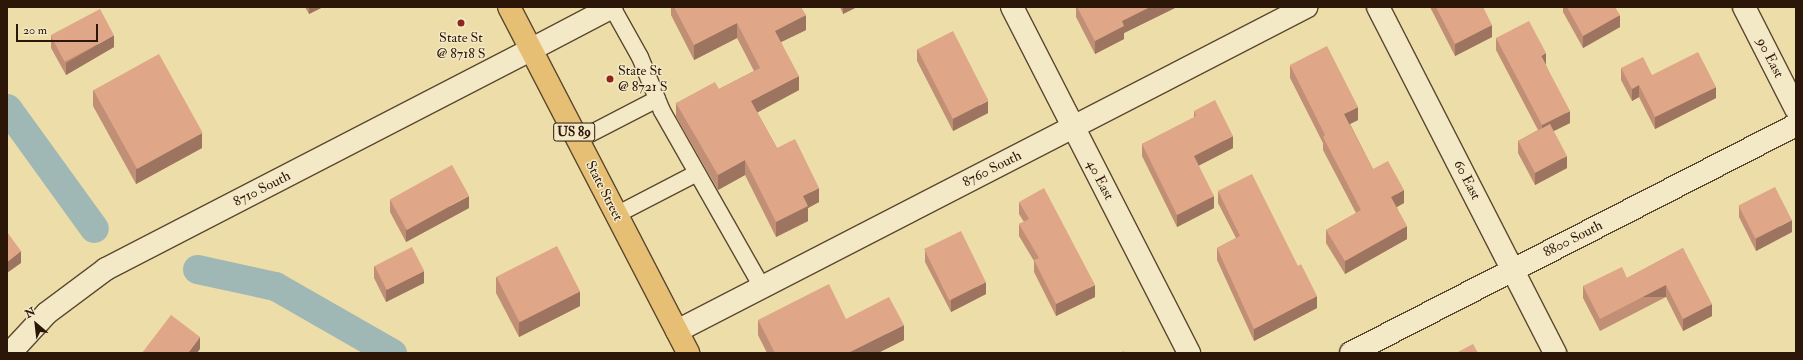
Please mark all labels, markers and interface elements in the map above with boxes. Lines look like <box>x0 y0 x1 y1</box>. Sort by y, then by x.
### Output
scale bar <box>18 16 100 42</box>
marker: State St @ 8718 S <box>456 18 466 28</box>
text: 20 m <box>23 23 47 38</box>
place label: State St @ 8718 S <box>437 30 485 62</box>
street label: 90 East <box>1753 35 1787 81</box>
place label: State St @ 8721 S <box>618 63 667 96</box>
marker: State St @ 8721 S <box>605 74 615 84</box>
road number: US 89 <box>553 121 595 143</box>
street label: 8760 South <box>960 147 1024 191</box>
street label: 40 East <box>1083 157 1117 203</box>
street label: 60 East <box>1450 157 1484 203</box>
street label: State Street <box>582 158 626 224</box>
street label: 8710 South <box>231 168 293 210</box>
street label: 8800 South <box>1541 217 1605 261</box>
north arrow <box>16 304 56 344</box>
text: N <box>23 305 38 321</box>

